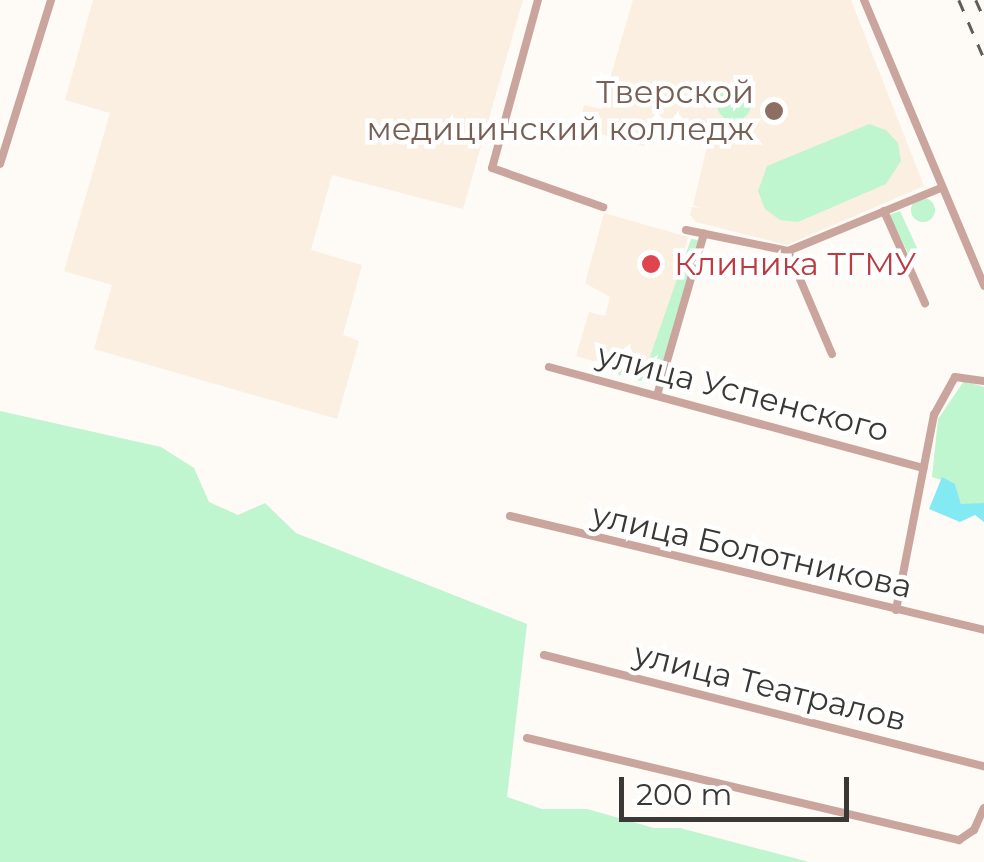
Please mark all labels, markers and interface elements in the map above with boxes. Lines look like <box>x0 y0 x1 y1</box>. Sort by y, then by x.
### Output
place label: Тверской медицинский колледж <box>366 74 754 149</box>
marker: Тверской медицинский колледж <box>763 100 785 122</box>
place label: Клиника ТГМУ <box>674 245 916 283</box>
marker: Клиника ТГМУ <box>638 251 664 277</box>
street label: улица Успенского <box>593 336 893 450</box>
street label: улица Болотникова <box>588 496 916 606</box>
street label: улица Театралов <box>630 635 910 739</box>
scale bar <box>624 757 854 819</box>
text: 200 m <box>636 776 732 813</box>

